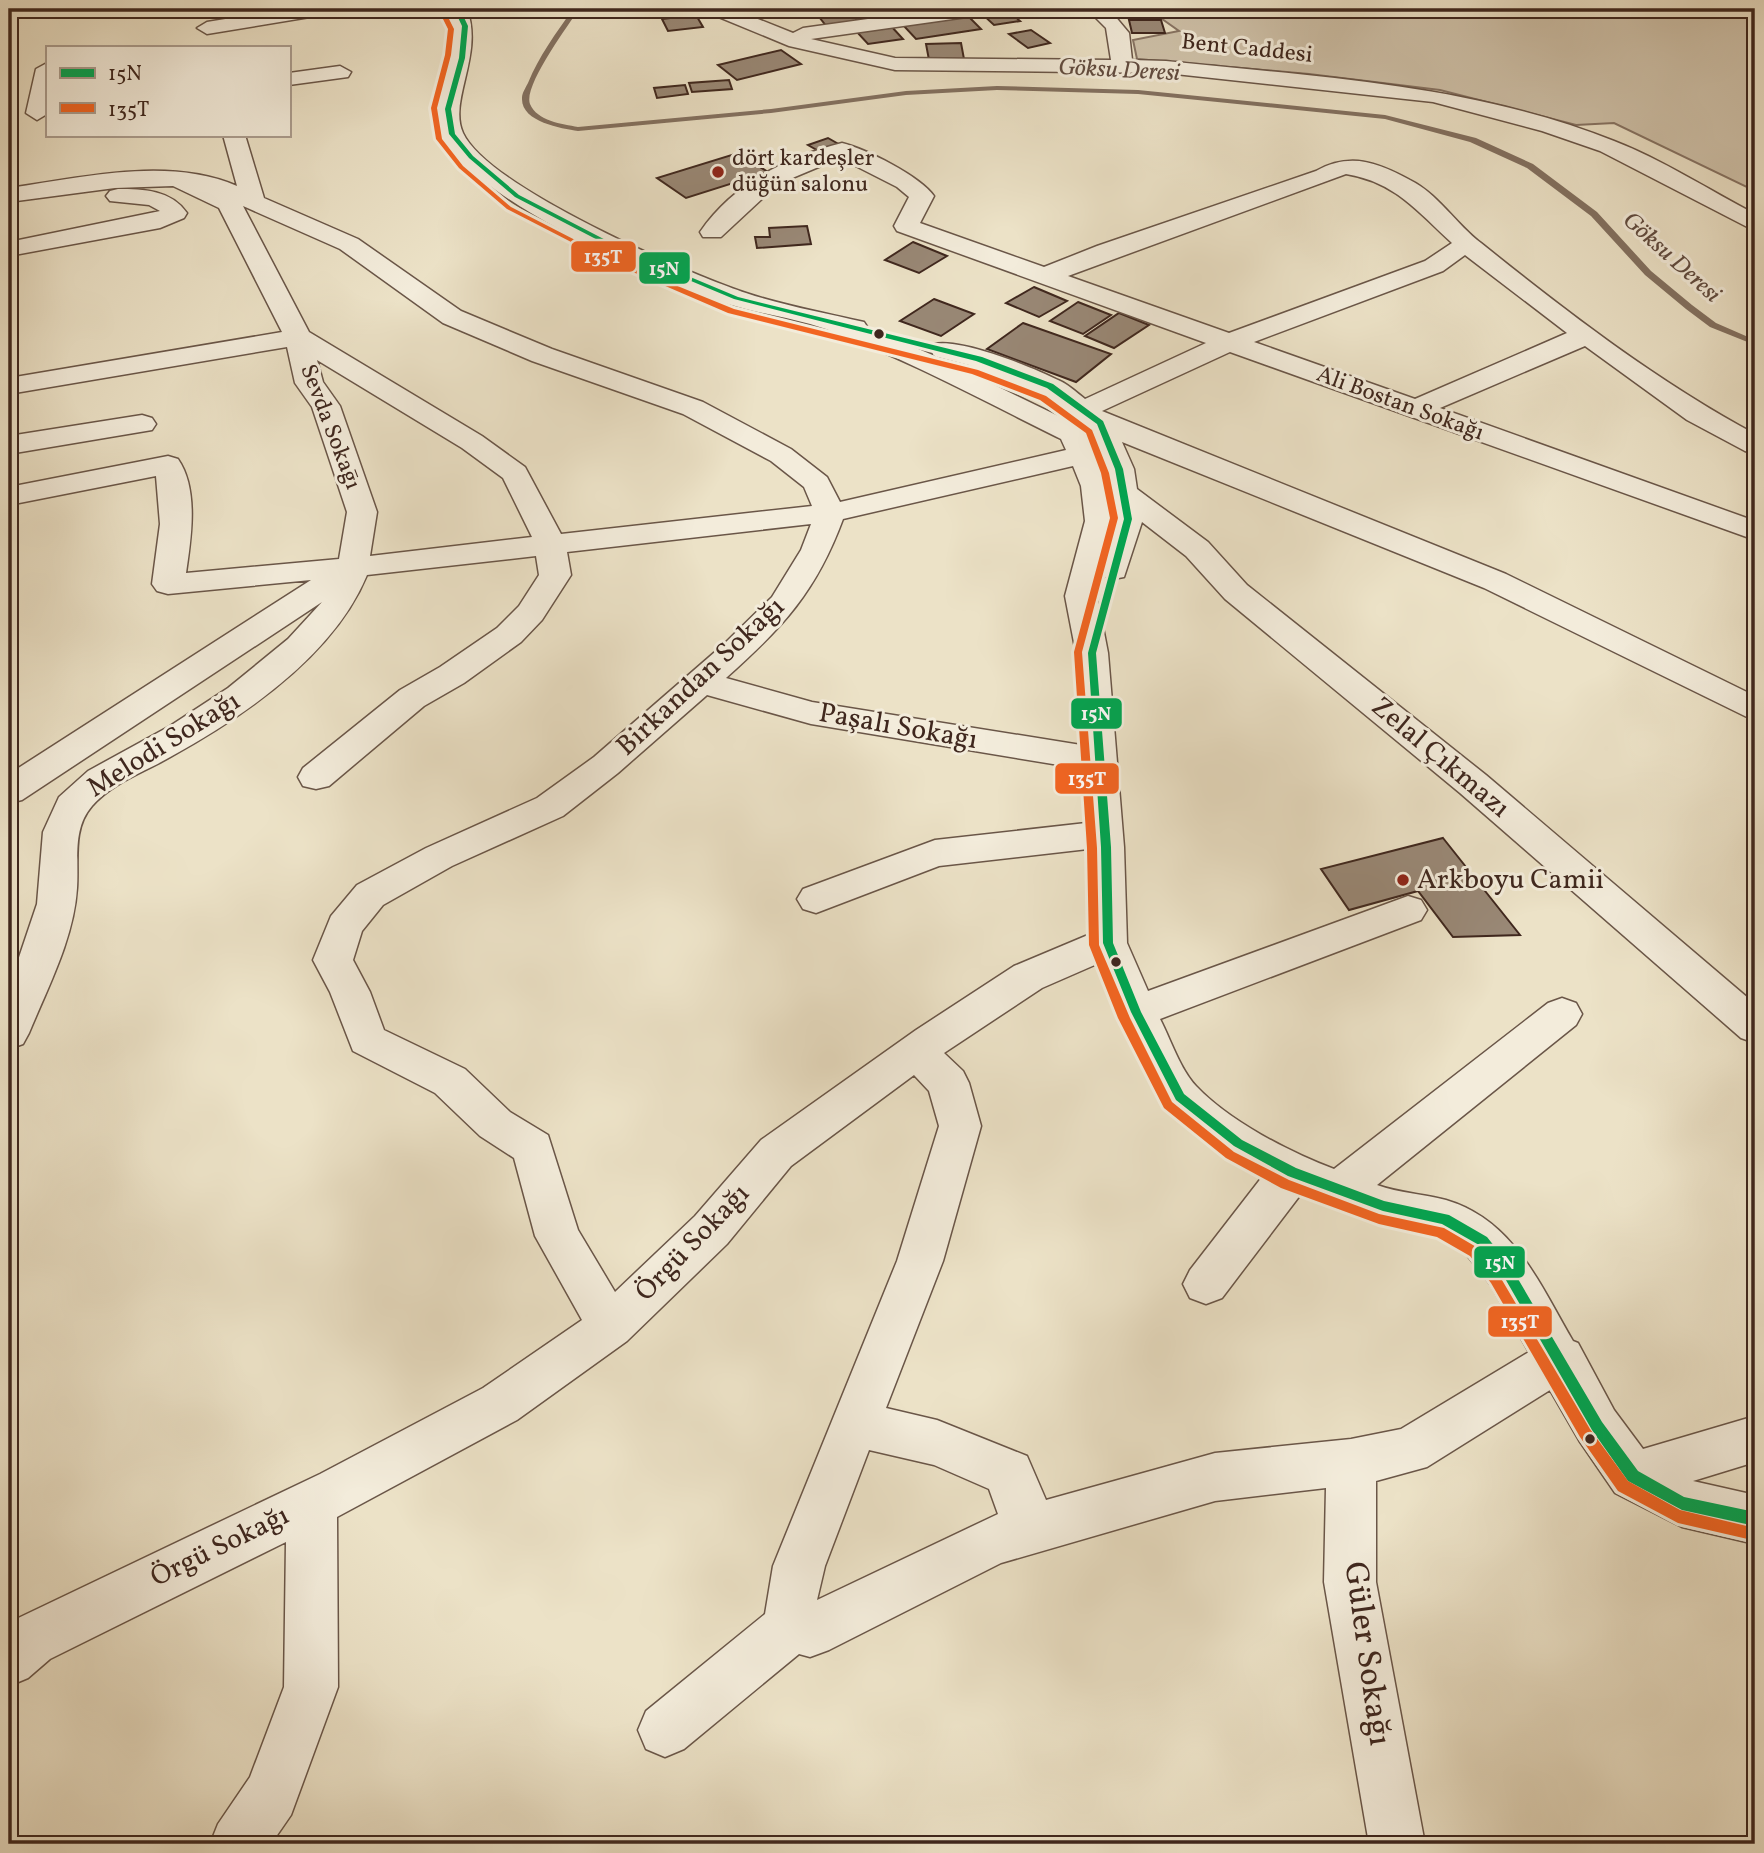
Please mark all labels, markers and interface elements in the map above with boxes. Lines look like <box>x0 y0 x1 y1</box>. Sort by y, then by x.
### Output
street label: Bent Caddesi <box>1180 26 1314 72</box>
legend <box>46 46 290 136</box>
water label: Göksu Deresi <box>1057 51 1182 91</box>
text: 15N <box>108 60 142 89</box>
text: 135T <box>108 96 149 125</box>
place label: dört kardeşler düğün salonu <box>732 143 875 201</box>
marker: dört kardeşler düğün salonu <box>710 164 726 180</box>
water label: Göksu Deresi <box>1614 205 1728 312</box>
line badge: 135T <box>570 240 637 273</box>
text: 135T <box>584 245 622 271</box>
line badge: 15N <box>638 251 691 285</box>
text: 15N <box>649 257 679 283</box>
unlabelled marker <box>872 327 886 341</box>
street label: Ali Bostan Sokağı <box>1312 359 1488 449</box>
street label: Sevda Sokaḡı <box>291 360 369 494</box>
street label: Birkandan Sokağı <box>608 589 794 765</box>
street label: Melodi Sokağı <box>80 682 248 808</box>
street label: Zelal Çıkmazı <box>1362 688 1518 828</box>
street label: Paşalı Sokağı <box>816 694 980 760</box>
line badge: 15N <box>1070 697 1123 730</box>
text: 15N <box>1081 702 1111 728</box>
line badge: 135T <box>1054 762 1120 795</box>
text: 135T <box>1068 767 1106 793</box>
place label: Arkboyu Camii <box>1417 861 1604 900</box>
marker: Arkboyu Camii <box>1395 872 1411 888</box>
unlabelled marker <box>1109 955 1123 969</box>
street label: Örgü Sokağı <box>627 1176 759 1310</box>
line badge: 15N <box>1473 1245 1526 1279</box>
text: 15N <box>1485 1251 1515 1277</box>
line badge: 135T <box>1487 1305 1553 1338</box>
text: 135T <box>1501 1310 1539 1336</box>
unlabelled marker <box>1583 1432 1597 1446</box>
street label: Örgü Sokağı <box>144 1497 296 1597</box>
street label: Güler Sokağı <box>1330 1559 1402 1749</box>

